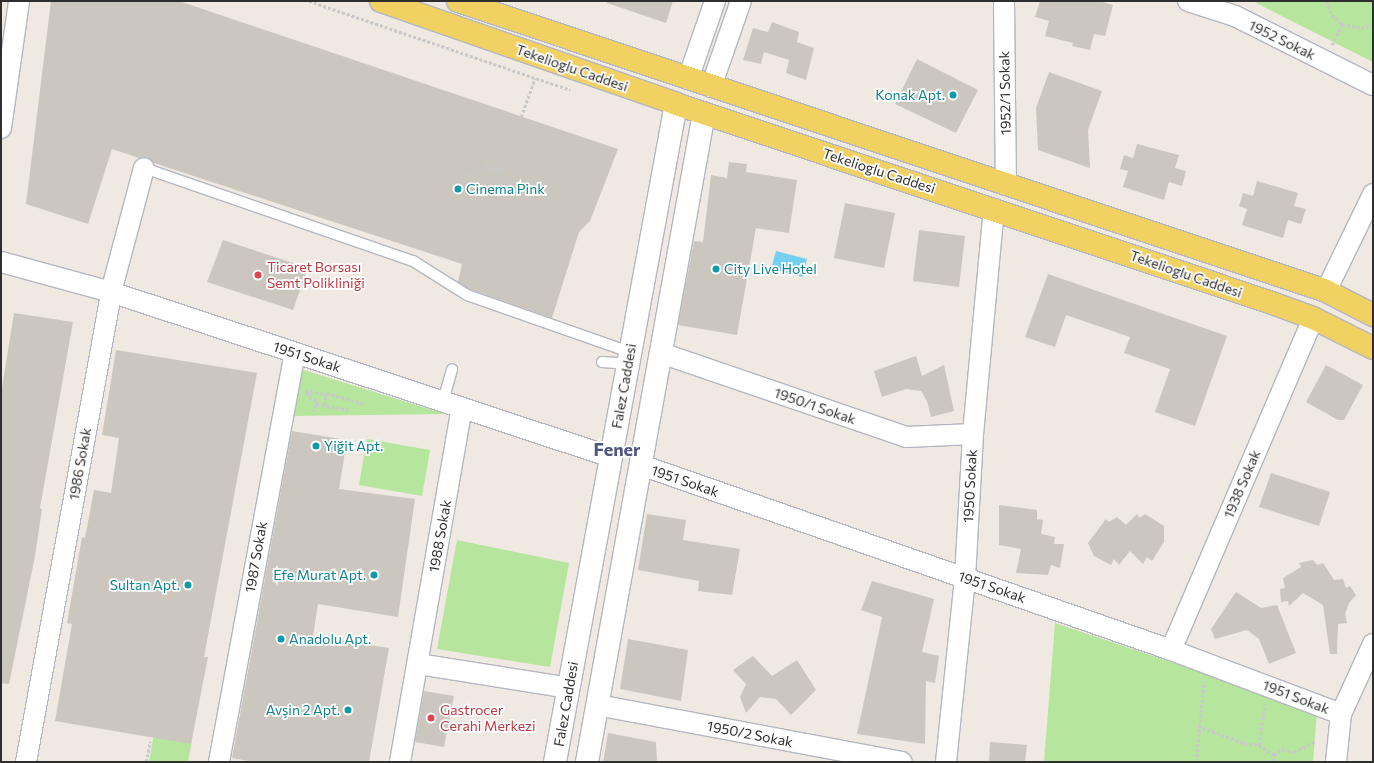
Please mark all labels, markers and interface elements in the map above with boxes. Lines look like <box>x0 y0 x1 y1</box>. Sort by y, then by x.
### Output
street label: 1952 Sokak <box>1246 17 1318 63</box>
street label: Tekelioglu Caddesi <box>514 41 630 95</box>
street label: 1952/1 Sokak <box>996 51 1014 135</box>
place label: Konak Apt. <box>875 87 945 103</box>
marker: Konak Apt. <box>948 90 958 100</box>
street label: Tekelioglu Caddesi <box>821 145 937 197</box>
place label: Cinema Pink <box>466 181 545 197</box>
marker: Cinema Pink <box>453 184 463 194</box>
street label: Tekelioglu Caddesi <box>1128 247 1244 301</box>
place label: Ticaret Borsası Semt Polikliniği <box>267 259 365 292</box>
place label: City Live Hotel <box>724 261 817 277</box>
marker: City Live Hotel <box>711 264 721 274</box>
marker: Ticaret Borsası Semt Polikliniği <box>252 269 264 281</box>
street label: 1951 Sokak <box>271 338 343 376</box>
street label: Falez Caddesi <box>608 342 640 430</box>
street label: 1950/1 Sokak <box>772 384 858 428</box>
street label: 1986 Sokak <box>65 426 95 502</box>
place label: Yiğit Apt. <box>324 438 383 454</box>
district label: Fener <box>594 438 640 460</box>
marker: Yiğit Apt. <box>311 441 321 451</box>
street label: 1938 Sokak <box>1220 447 1264 521</box>
street label: 1950 Sokak <box>960 449 980 523</box>
street label: 1951 Sokak <box>649 462 721 500</box>
street label: 1988 Sokak <box>425 498 455 574</box>
street label: 1987 Sokak <box>241 520 271 594</box>
place label: Efe Murat Apt. <box>273 567 366 583</box>
street label: 1951 Sokak <box>956 568 1028 606</box>
marker: Efe Murat Apt. <box>369 570 379 580</box>
place label: Sultan Apt. <box>110 577 180 593</box>
marker: Sultan Apt. <box>183 580 193 590</box>
place label: Anadolu Apt. <box>289 631 371 647</box>
marker: Anadolu Apt. <box>276 634 286 644</box>
street label: Falez Caddesi <box>550 660 582 748</box>
street label: 1951 Sokak <box>1260 677 1332 717</box>
place label: Avşin 2 Apt. <box>266 702 340 718</box>
place label: Gastrocer Cerahi Merkezi <box>440 702 536 734</box>
marker: Avşin 2 Apt. <box>343 705 353 715</box>
marker: Gastrocer Cerahi Merkezi <box>425 712 437 724</box>
street label: 1950/2 Sokak <box>706 717 794 751</box>

